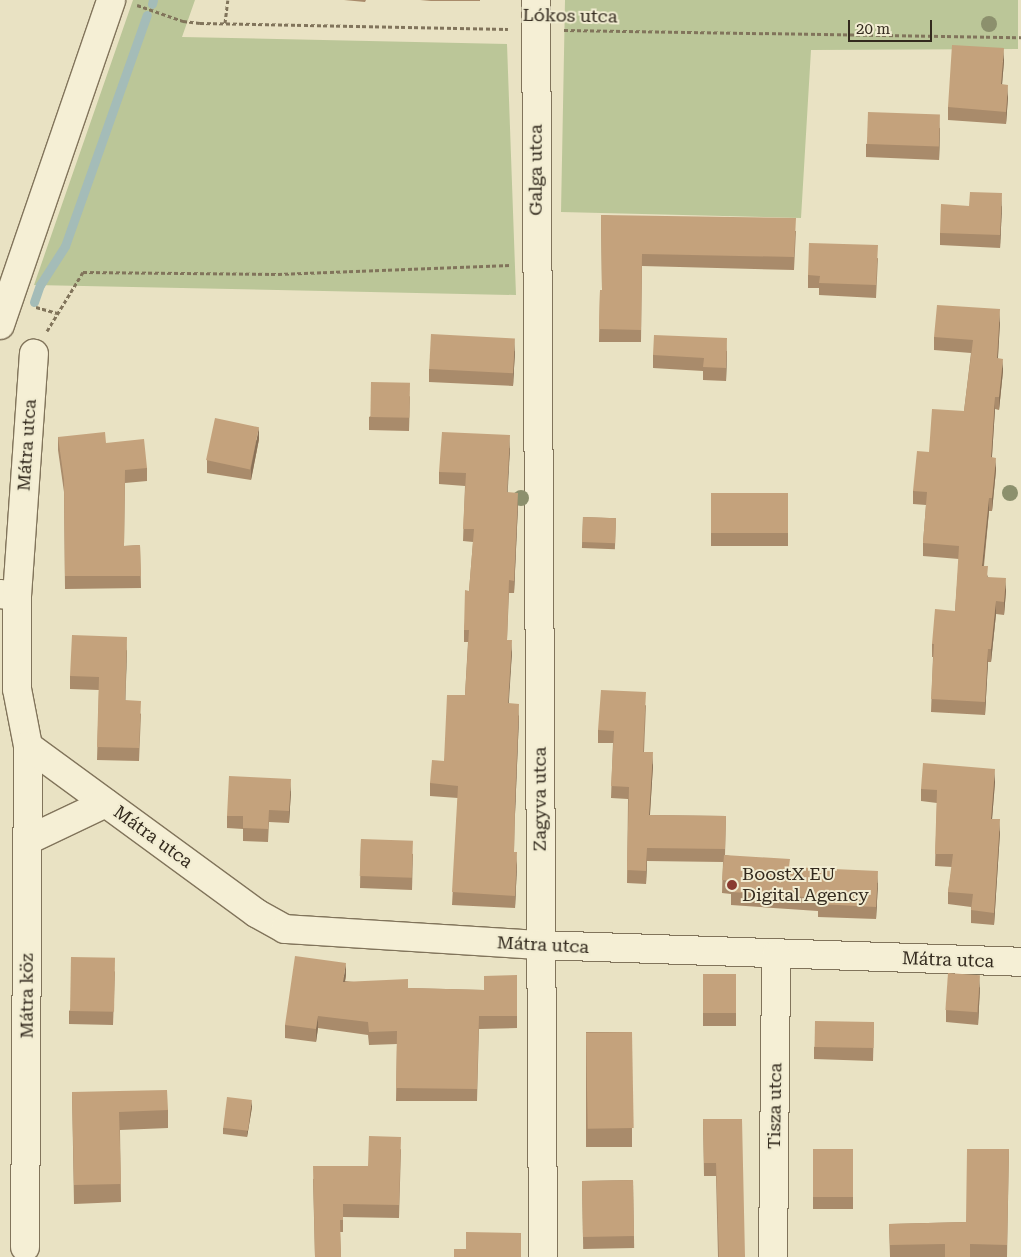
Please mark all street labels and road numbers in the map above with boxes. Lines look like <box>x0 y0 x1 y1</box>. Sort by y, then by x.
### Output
street label: Lókos utca <box>522 4 618 28</box>
street label: Galga utca <box>525 124 547 216</box>
street label: Mátra utca <box>13 398 41 492</box>
street label: Zagyva utca <box>529 747 551 851</box>
street label: Mátra utca <box>109 801 197 873</box>
street label: Mátra utca <box>496 932 590 958</box>
street label: Mátra utca <box>901 948 995 972</box>
street label: Mátra köz <box>16 953 38 1039</box>
street label: Tisza utca <box>763 1063 787 1149</box>

